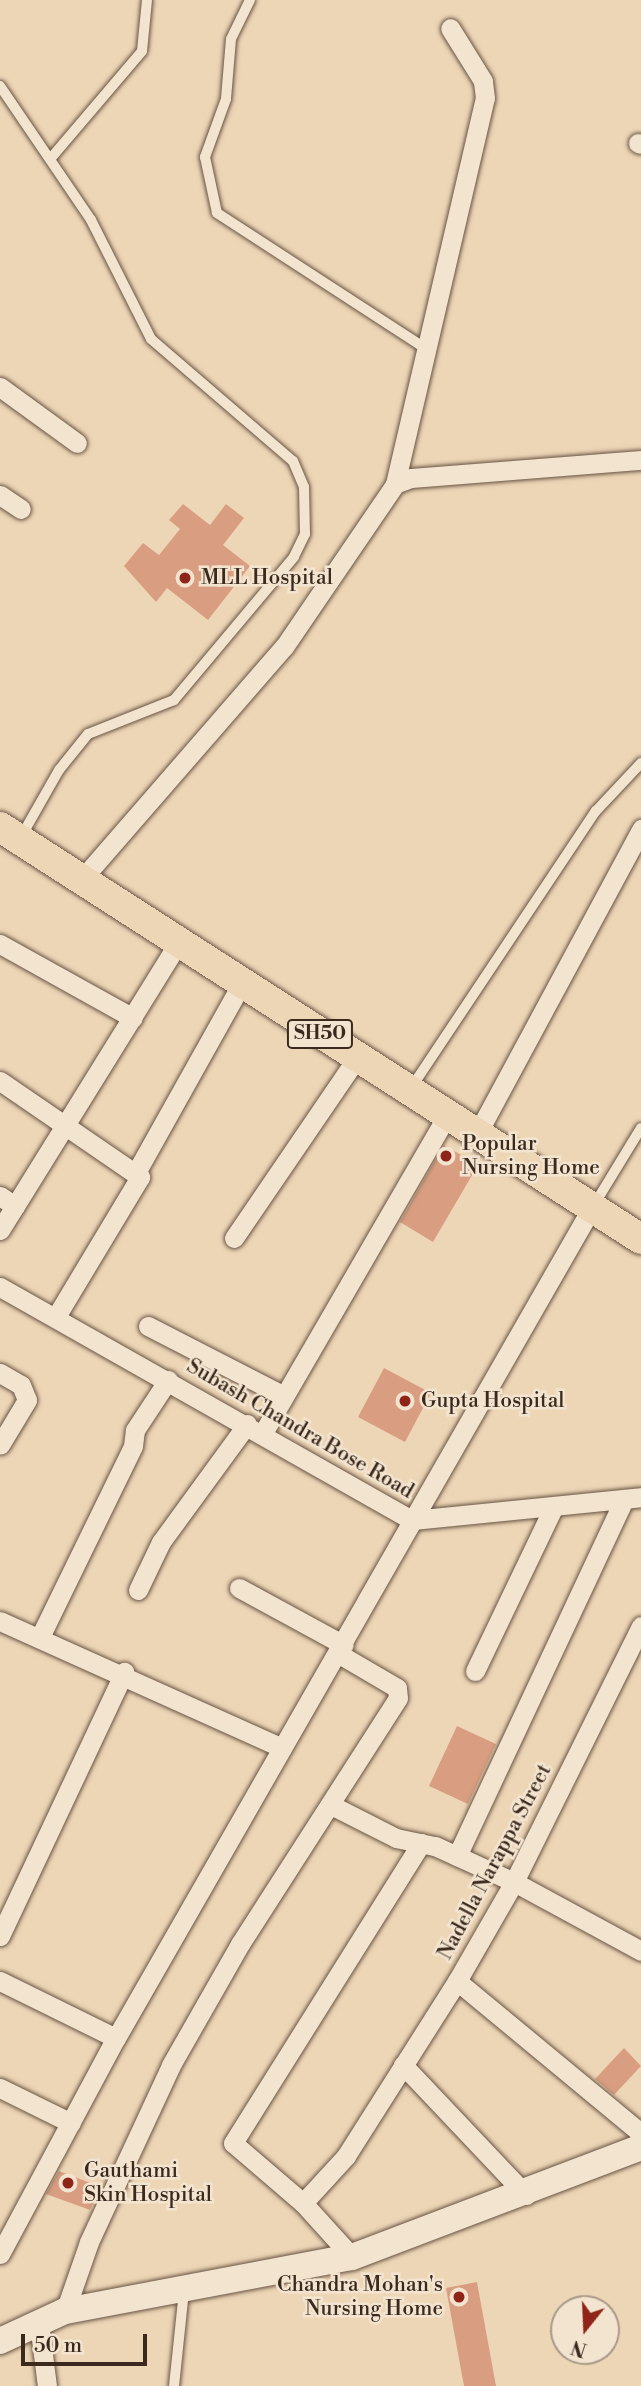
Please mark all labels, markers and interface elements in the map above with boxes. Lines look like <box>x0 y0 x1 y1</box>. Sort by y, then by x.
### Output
place label: MLL Hospital <box>201 565 333 591</box>
marker: MLL Hospital <box>175 568 195 588</box>
road number: SH50 <box>287 1018 353 1050</box>
place label: Popular Nursing Home <box>462 1131 600 1181</box>
marker: Popular Nursing Home <box>436 1146 456 1166</box>
street label: Subash Chandra Bose Road <box>182 1354 418 1504</box>
place label: Gupta Hospital <box>421 1388 565 1414</box>
marker: Gupta Hospital <box>395 1391 415 1411</box>
street label: Nadella Narappa Street <box>433 1760 557 1964</box>
place label: Gauthami Skin Hospital <box>84 2158 212 2208</box>
marker: Gauthami Skin Hospital <box>58 2173 78 2193</box>
place label: Chandra Mohan's Nursing Home <box>277 2272 443 2322</box>
marker: Chandra Mohan's Nursing Home <box>449 2287 469 2307</box>
north arrow <box>550 2295 620 2365</box>
scale bar <box>24 2320 150 2364</box>
text: 50 m <box>34 2333 82 2359</box>
text: N <box>568 2334 590 2362</box>

